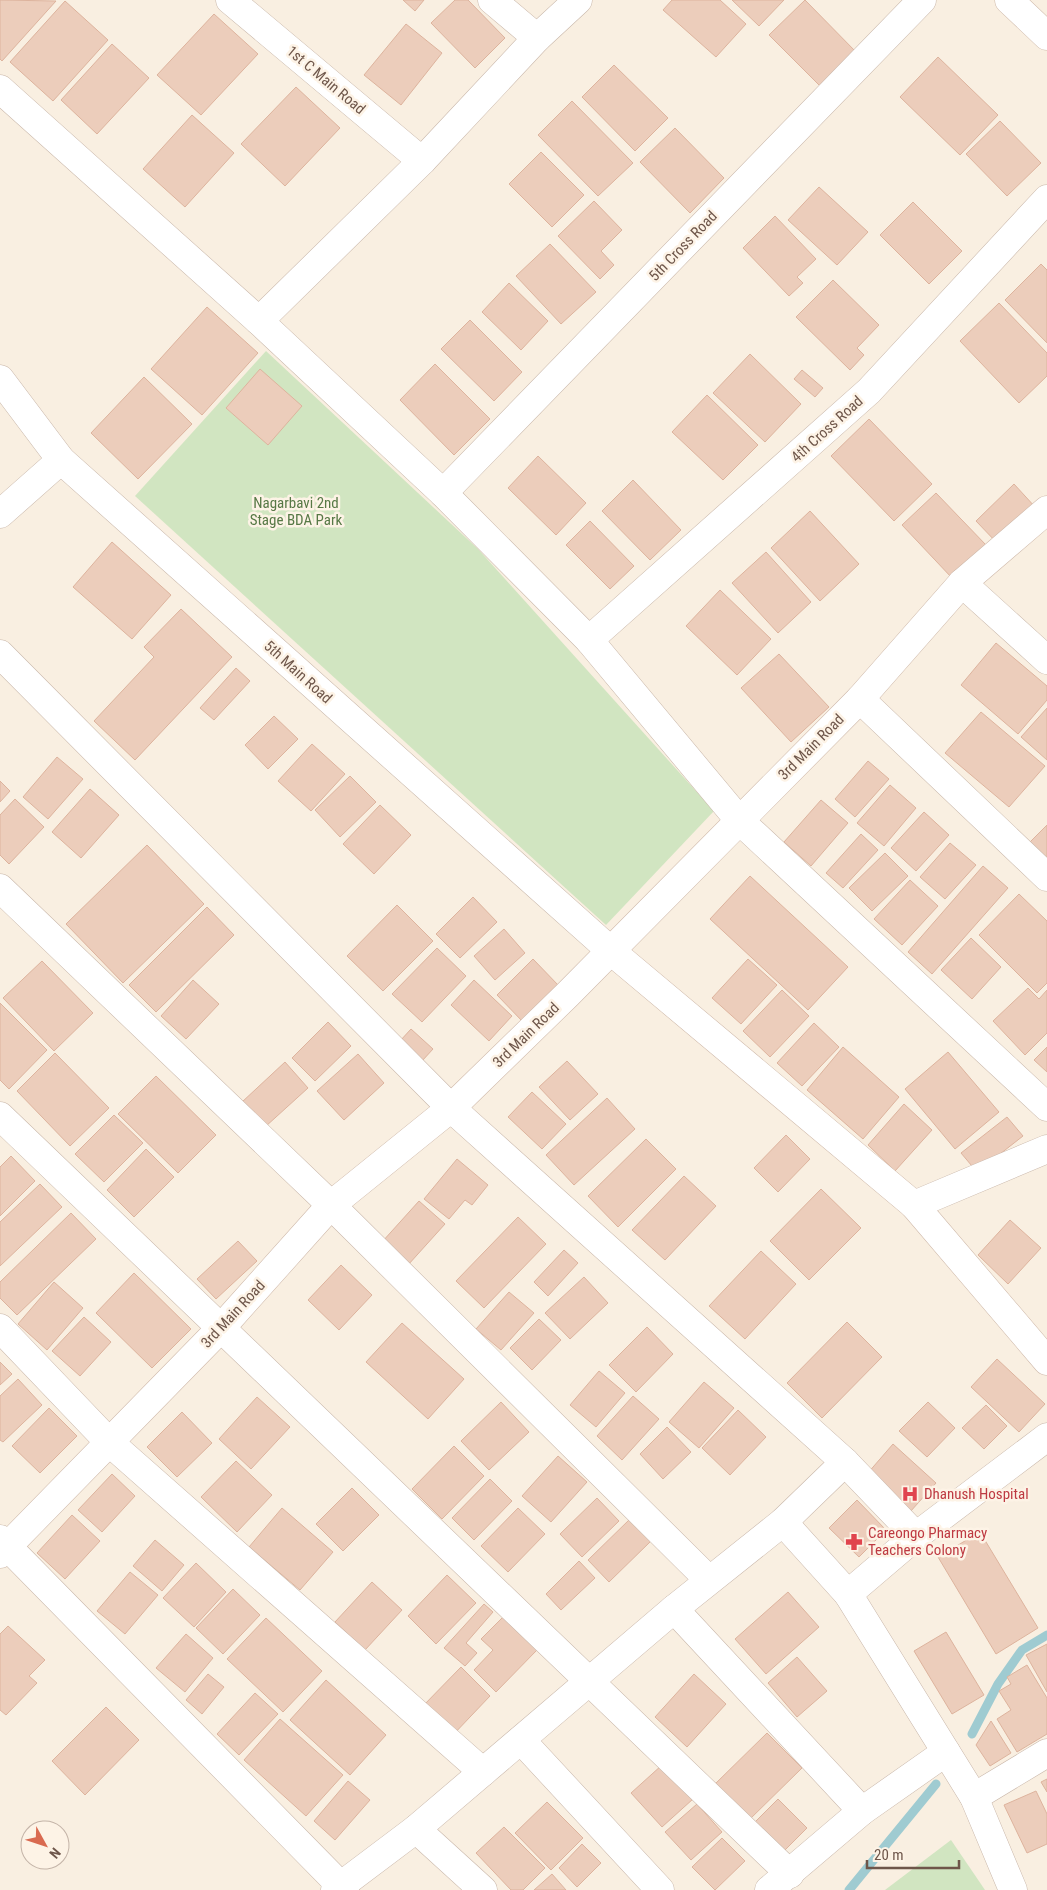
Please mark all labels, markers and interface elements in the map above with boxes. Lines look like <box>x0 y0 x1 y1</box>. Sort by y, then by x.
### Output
street label: 1st C Main Road <box>283 42 369 118</box>
street label: 5th Cross Road <box>645 207 721 285</box>
street label: 4th Cross Road <box>787 392 867 466</box>
park label: Nagarbavi 2nd Stage BDA Park <box>250 494 343 529</box>
street label: 5th Main Road <box>260 637 336 707</box>
street label: 3rd Main Road <box>774 710 848 784</box>
street label: 3rd Main Road <box>489 999 563 1071</box>
street label: 3rd Main Road <box>197 1277 269 1351</box>
hospital icon: Dhanush Hospital <box>900 1484 920 1504</box>
place label: Dhanush Hospital <box>924 1485 1029 1503</box>
place label: Careongo Pharmacy Teachers Colony <box>868 1524 987 1559</box>
pharmacy icon: Careongo Pharmacy Teachers Colony <box>844 1532 864 1552</box>
north arrow <box>20 1820 70 1870</box>
scale bar <box>867 1838 960 1870</box>
text: N <box>46 1845 64 1862</box>
text: 20 m <box>874 1846 904 1864</box>

